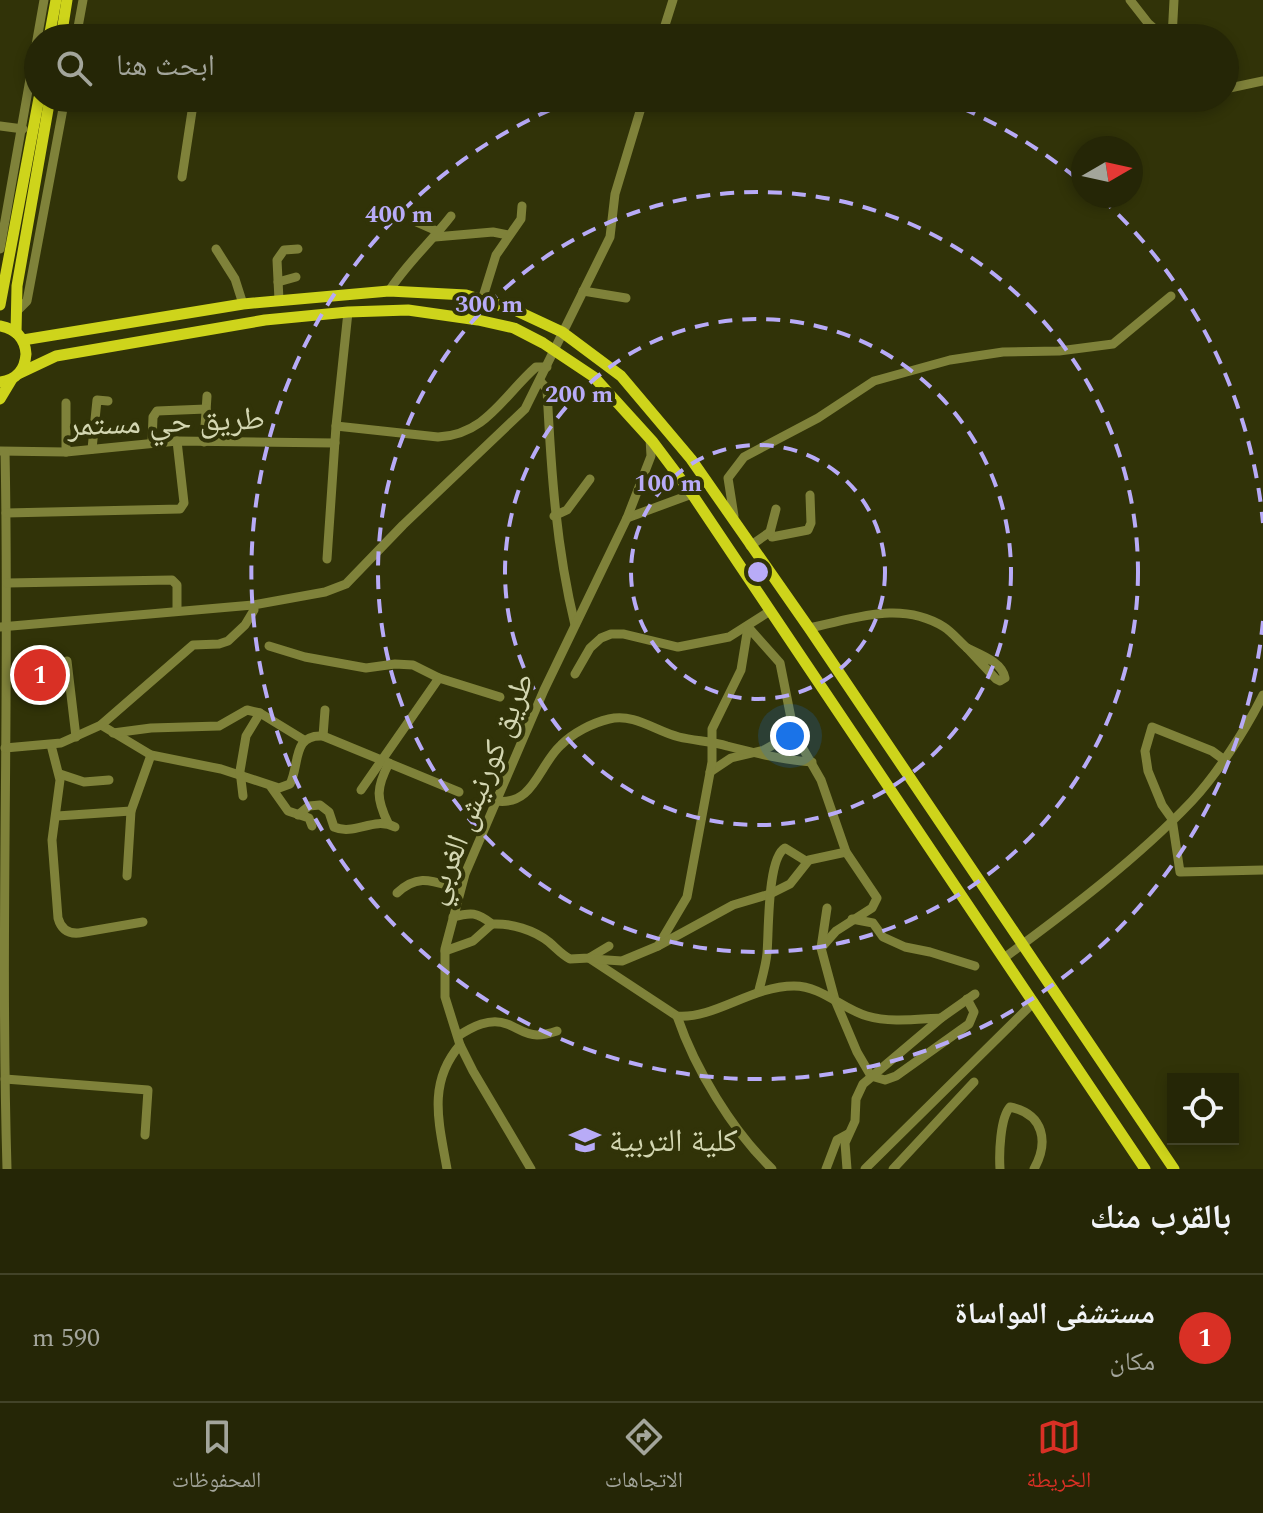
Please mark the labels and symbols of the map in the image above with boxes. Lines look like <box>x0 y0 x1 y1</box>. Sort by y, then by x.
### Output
north arrow <box>1071 136 1143 208</box>
text: 400 m <box>365 197 433 233</box>
text: 300 m <box>455 287 523 323</box>
text: 200 m <box>545 377 613 413</box>
street label: طريق حي مستمر <box>66 395 266 450</box>
text: 100 m <box>634 466 702 502</box>
centre of rings <box>744 558 772 586</box>
pin: 1 <box>14 645 66 705</box>
street label: طريق كورنيش الغربي <box>411 665 548 912</box>
your location <box>770 716 810 756</box>
place label: كلية التربية <box>609 1117 738 1166</box>
school or university icon: كلية التربية <box>568 1123 602 1157</box>

